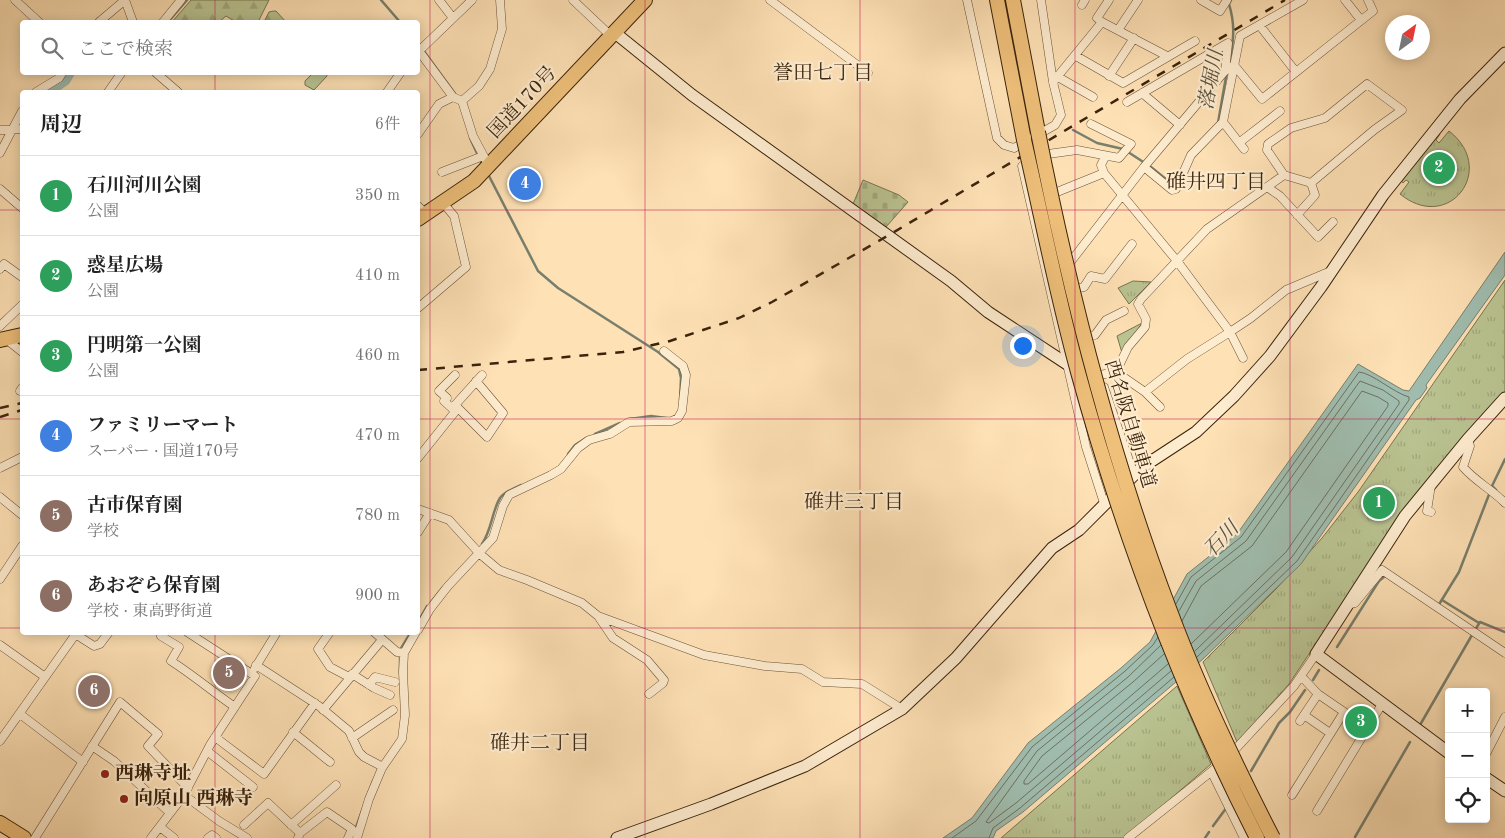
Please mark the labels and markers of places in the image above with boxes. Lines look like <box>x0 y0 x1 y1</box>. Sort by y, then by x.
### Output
pin: 2 <box>1423 149 1455 187</box>
pin: 4 <box>509 165 541 203</box>
pin: 1 <box>1363 484 1395 522</box>
pin: 5 <box>213 654 245 692</box>
pin: 6 <box>78 672 110 710</box>
pin: 3 <box>1345 703 1377 741</box>
place label: 西琳寺址 <box>115 762 191 784</box>
marker: 西琳寺址 <box>99 768 111 780</box>
place label: 向原山 西琳寺 <box>134 787 253 809</box>
marker: 向原山 西琳寺 <box>118 793 130 805</box>

